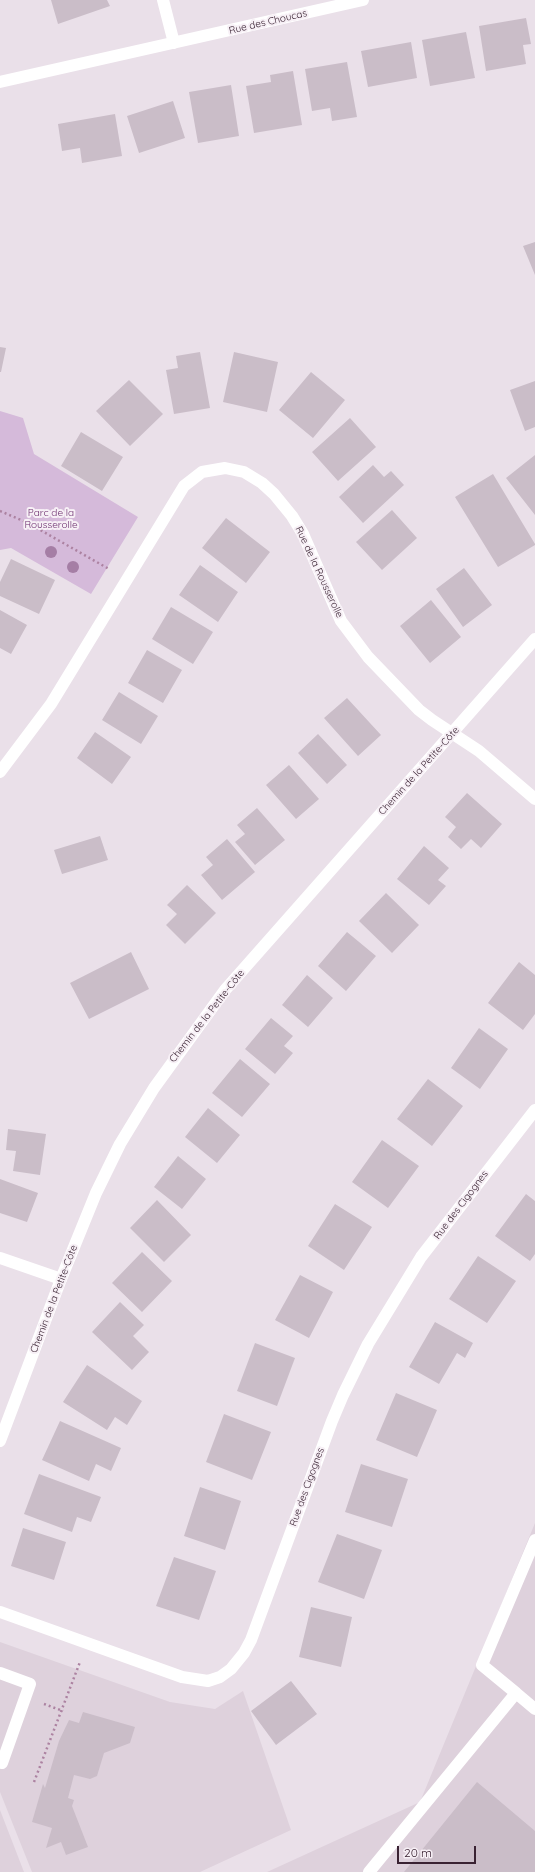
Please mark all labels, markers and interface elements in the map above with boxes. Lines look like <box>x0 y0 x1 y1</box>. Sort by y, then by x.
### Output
street label: Rue des Choucas <box>228 7 308 37</box>
park label: Parc de la Rousserolle <box>24 507 78 530</box>
street label: Rue de la Rousserolle <box>293 524 345 620</box>
street label: Chemin de la Petite-Côte <box>376 724 462 818</box>
street label: Chemin de la Petite-Côte <box>167 967 247 1065</box>
street label: Rue des Cigognes <box>431 1168 491 1242</box>
street label: Chemin de la Petite-Côte <box>28 1243 80 1355</box>
street label: Rue des Cigognes <box>287 1446 327 1528</box>
scale bar <box>399 1838 478 1864</box>
text: 20 m <box>404 1845 432 1860</box>

